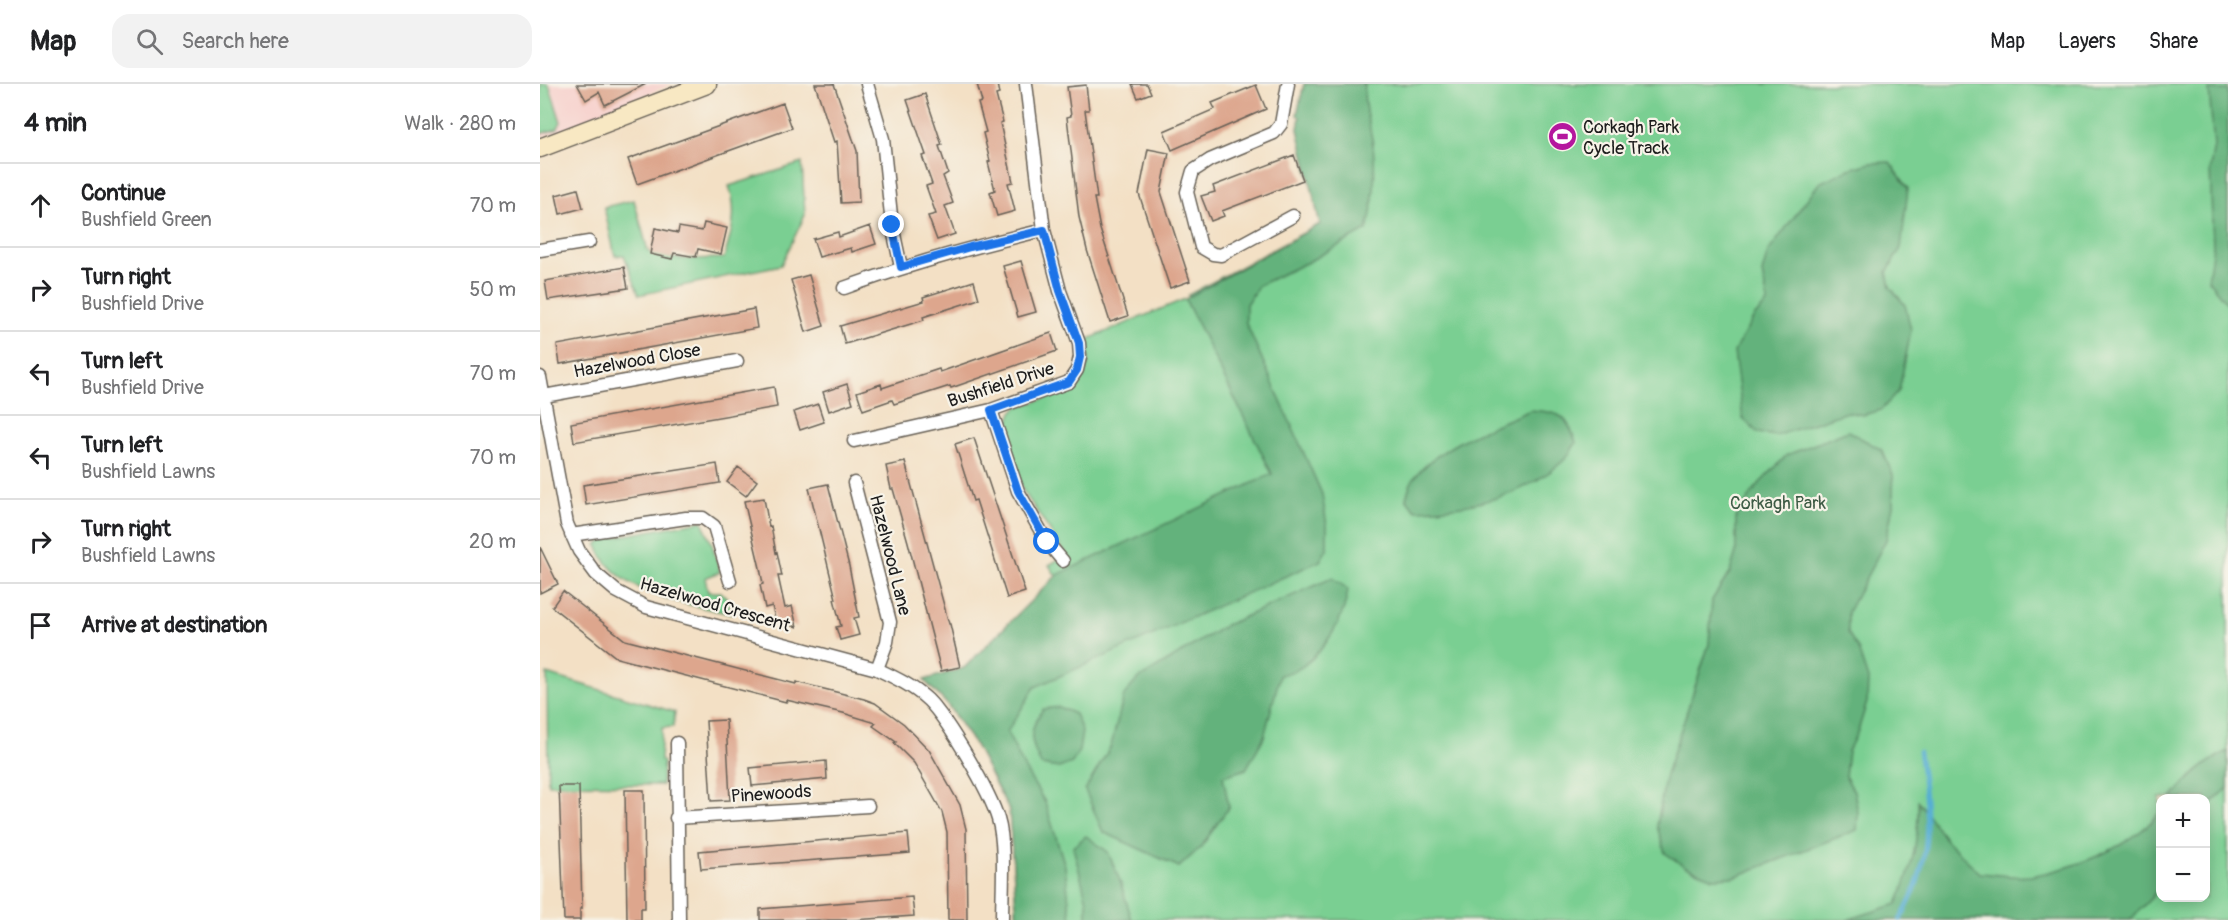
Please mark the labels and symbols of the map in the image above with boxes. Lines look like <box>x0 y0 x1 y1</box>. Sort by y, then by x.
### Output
place label: Corkagh Park Cycle Track <box>1583 116 1680 160</box>
sports icon: Corkagh Park Cycle Track <box>1546 121 1578 153</box>
route end <box>878 211 904 237</box>
street label: Hazelwood Close <box>572 338 702 383</box>
street label: Bushfield Drive <box>945 357 1057 413</box>
street label: Hazelwood Lane <box>864 492 916 618</box>
park label: Corkagh Park <box>1730 492 1827 515</box>
route start <box>1033 528 1059 554</box>
street label: Hazelwood Crescent <box>637 573 794 638</box>
street label: Pinewoods <box>730 780 812 808</box>

